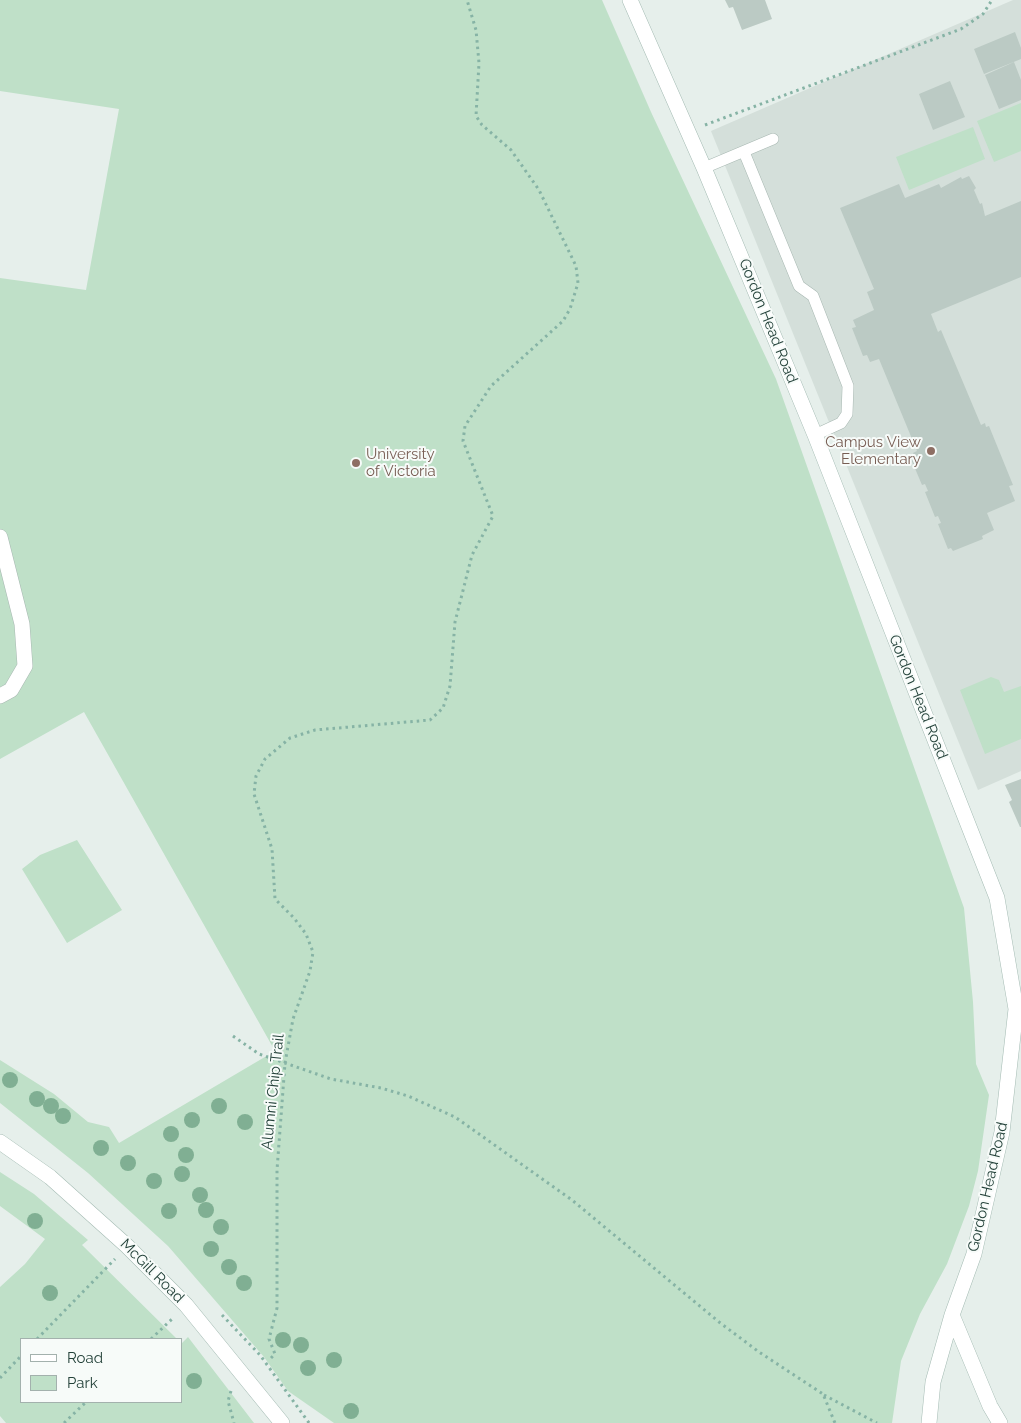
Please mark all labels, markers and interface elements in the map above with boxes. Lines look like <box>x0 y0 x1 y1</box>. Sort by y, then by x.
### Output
street label: Gordon Head Road <box>735 256 801 386</box>
place label: Campus View Elementary <box>825 433 921 468</box>
place label: University of Victoria <box>366 445 436 480</box>
marker: Campus View Elementary <box>925 445 937 457</box>
marker: University of Victoria <box>350 457 362 469</box>
street label: Gordon Head Road <box>885 632 951 762</box>
street label: Alumni Chip Trail <box>258 1033 288 1151</box>
street label: Gordon Head Road <box>964 1120 1012 1254</box>
street label: McGill Road <box>116 1235 188 1307</box>
legend <box>20 1338 182 1403</box>
text: Road <box>67 1349 103 1367</box>
text: Park <box>67 1374 98 1392</box>

